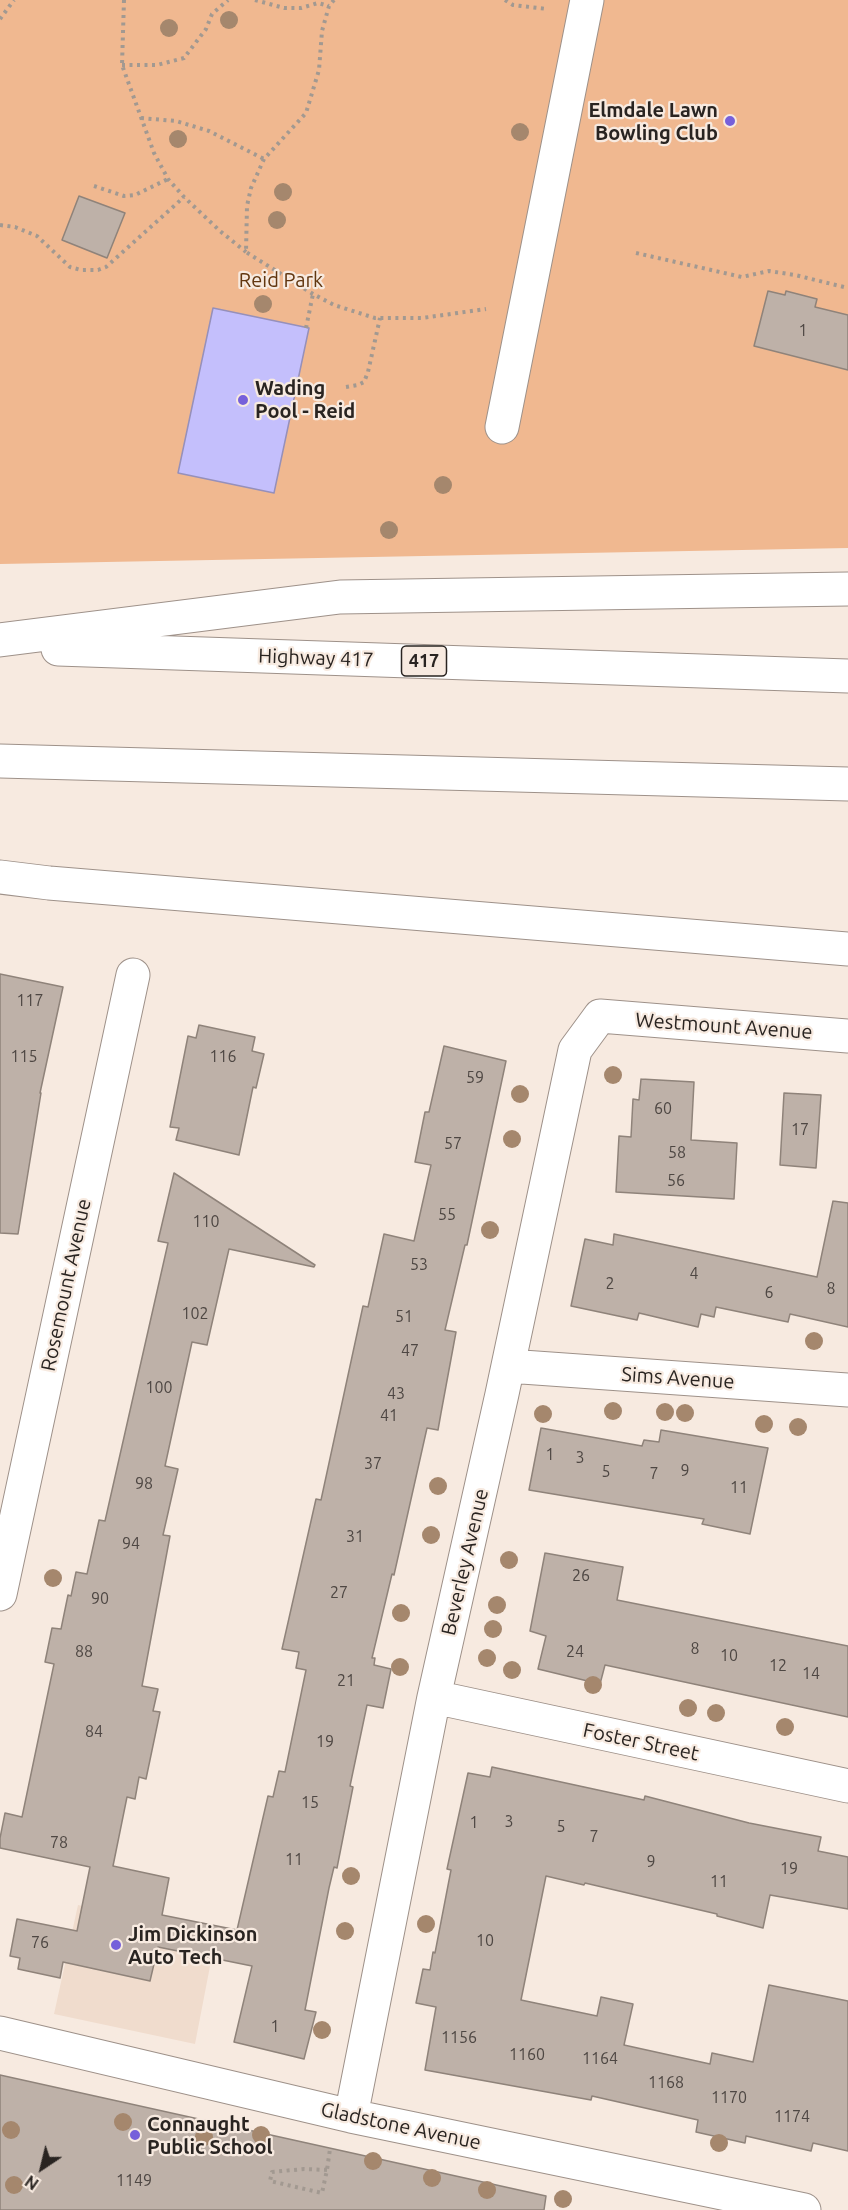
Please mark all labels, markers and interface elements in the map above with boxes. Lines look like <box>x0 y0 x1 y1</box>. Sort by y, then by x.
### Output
place label: Elmdale Lawn Bowling Club <box>588 98 718 145</box>
marker: Elmdale Lawn Bowling Club <box>723 114 737 128</box>
park label: Reid Park <box>239 268 323 292</box>
house number: 1 <box>798 321 808 341</box>
place label: Wading Pool - Reid <box>255 376 355 423</box>
marker: Wading Pool - Reid <box>236 393 250 407</box>
street label: Highway 417 <box>258 644 374 672</box>
road number: 417 <box>402 646 446 676</box>
house number: 117 <box>16 991 44 1011</box>
street label: Westmount Avenue <box>635 1008 813 1044</box>
house number: 115 <box>10 1047 38 1067</box>
house number: 116 <box>209 1047 237 1067</box>
house number: 59 <box>466 1068 484 1088</box>
house number: 60 <box>654 1099 672 1119</box>
house number: 17 <box>791 1120 809 1140</box>
house number: 57 <box>444 1134 462 1154</box>
house number: 58 <box>668 1143 686 1163</box>
house number: 56 <box>667 1171 685 1191</box>
street label: Rosemount Avenue <box>36 1197 96 1373</box>
house number: 55 <box>438 1205 456 1225</box>
house number: 110 <box>192 1212 220 1232</box>
house number: 53 <box>410 1255 428 1275</box>
house number: 4 <box>689 1264 699 1284</box>
house number: 2 <box>605 1274 615 1294</box>
house number: 8 <box>826 1279 836 1299</box>
house number: 6 <box>764 1283 774 1303</box>
house number: 102 <box>181 1304 209 1324</box>
house number: 51 <box>395 1307 413 1327</box>
house number: 47 <box>401 1341 419 1361</box>
street label: Sims Avenue <box>621 1362 735 1394</box>
house number: 100 <box>145 1378 173 1398</box>
house number: 43 <box>387 1384 405 1404</box>
house number: 41 <box>380 1406 398 1426</box>
house number: 1 <box>545 1445 555 1465</box>
house number: 3 <box>575 1448 585 1468</box>
house number: 37 <box>364 1454 382 1474</box>
house number: 9 <box>680 1461 690 1481</box>
house number: 5 <box>601 1462 611 1482</box>
house number: 7 <box>649 1464 659 1484</box>
house number: 98 <box>135 1474 153 1494</box>
house number: 11 <box>730 1478 748 1498</box>
street label: Beverley Avenue <box>436 1486 494 1638</box>
house number: 31 <box>346 1527 364 1547</box>
house number: 94 <box>122 1534 140 1554</box>
house number: 26 <box>572 1566 590 1586</box>
house number: 27 <box>330 1583 348 1603</box>
house number: 90 <box>91 1589 109 1609</box>
house number: 8 <box>690 1639 700 1659</box>
house number: 88 <box>75 1642 93 1662</box>
house number: 24 <box>566 1642 584 1662</box>
house number: 10 <box>720 1646 738 1666</box>
house number: 12 <box>769 1656 787 1676</box>
house number: 14 <box>802 1664 820 1684</box>
house number: 21 <box>337 1671 355 1691</box>
street label: Foster Street <box>581 1718 701 1766</box>
house number: 84 <box>85 1722 103 1742</box>
house number: 19 <box>316 1732 334 1752</box>
house number: 15 <box>301 1793 319 1813</box>
house number: 3 <box>504 1812 514 1832</box>
house number: 1 <box>469 1813 479 1833</box>
house number: 5 <box>556 1817 566 1837</box>
house number: 7 <box>589 1827 599 1847</box>
house number: 78 <box>50 1833 68 1853</box>
house number: 11 <box>285 1850 303 1870</box>
house number: 9 <box>646 1852 656 1872</box>
house number: 19 <box>780 1859 798 1879</box>
house number: 11 <box>710 1872 728 1892</box>
place label: Jim Dickinson Auto Tech <box>128 1922 258 1969</box>
house number: 10 <box>476 1931 494 1951</box>
house number: 76 <box>31 1933 49 1953</box>
marker: Jim Dickinson Auto Tech <box>109 1938 123 1952</box>
house number: 1 <box>270 2017 280 2037</box>
house number: 1156 <box>441 2028 477 2048</box>
house number: 1160 <box>509 2045 545 2065</box>
house number: 1164 <box>582 2049 618 2069</box>
house number: 1168 <box>648 2073 684 2093</box>
house number: 1170 <box>711 2088 747 2108</box>
street label: Gladstone Avenue <box>319 2097 483 2155</box>
house number: 1174 <box>774 2107 810 2127</box>
place label: Connaught Public School <box>147 2112 273 2159</box>
marker: Connaught Public School <box>128 2128 142 2142</box>
north arrow <box>12 2138 72 2198</box>
house number: 1149 <box>116 2171 152 2191</box>
text: N <box>22 2172 42 2194</box>

